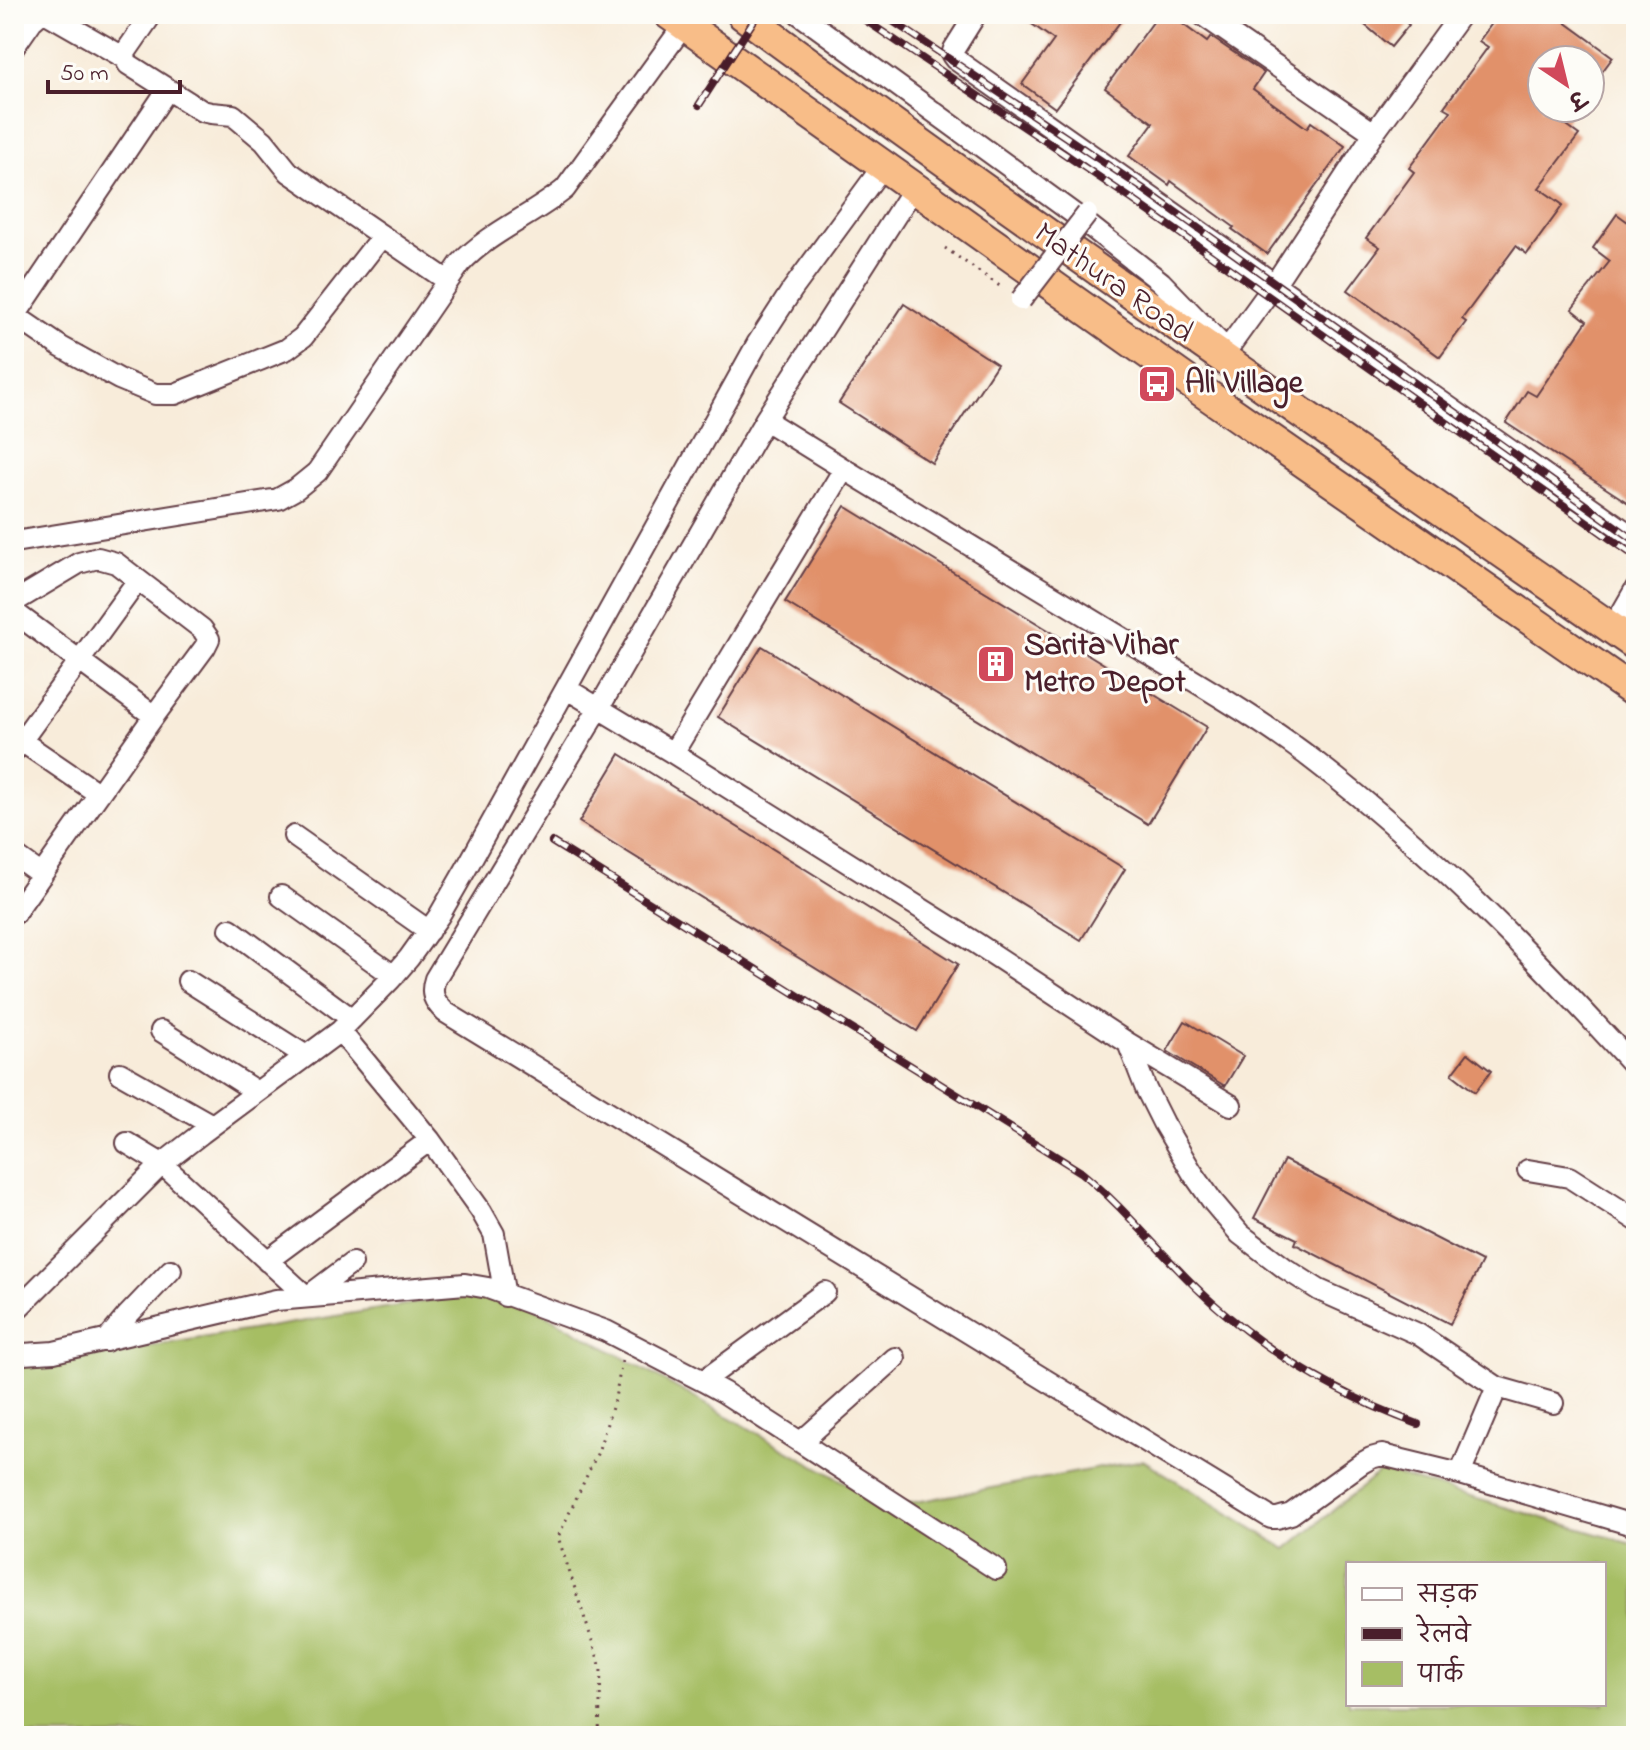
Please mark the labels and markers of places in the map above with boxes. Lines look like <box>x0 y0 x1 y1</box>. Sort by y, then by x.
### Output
place label: Ali Village <box>1185 361 1305 409</box>
bus stop icon: Ali Village <box>1136 363 1178 405</box>
place label: Sarita Vihar Metro Depot <box>1024 623 1186 707</box>
building icon: Sarita Vihar Metro Depot <box>975 643 1017 685</box>

